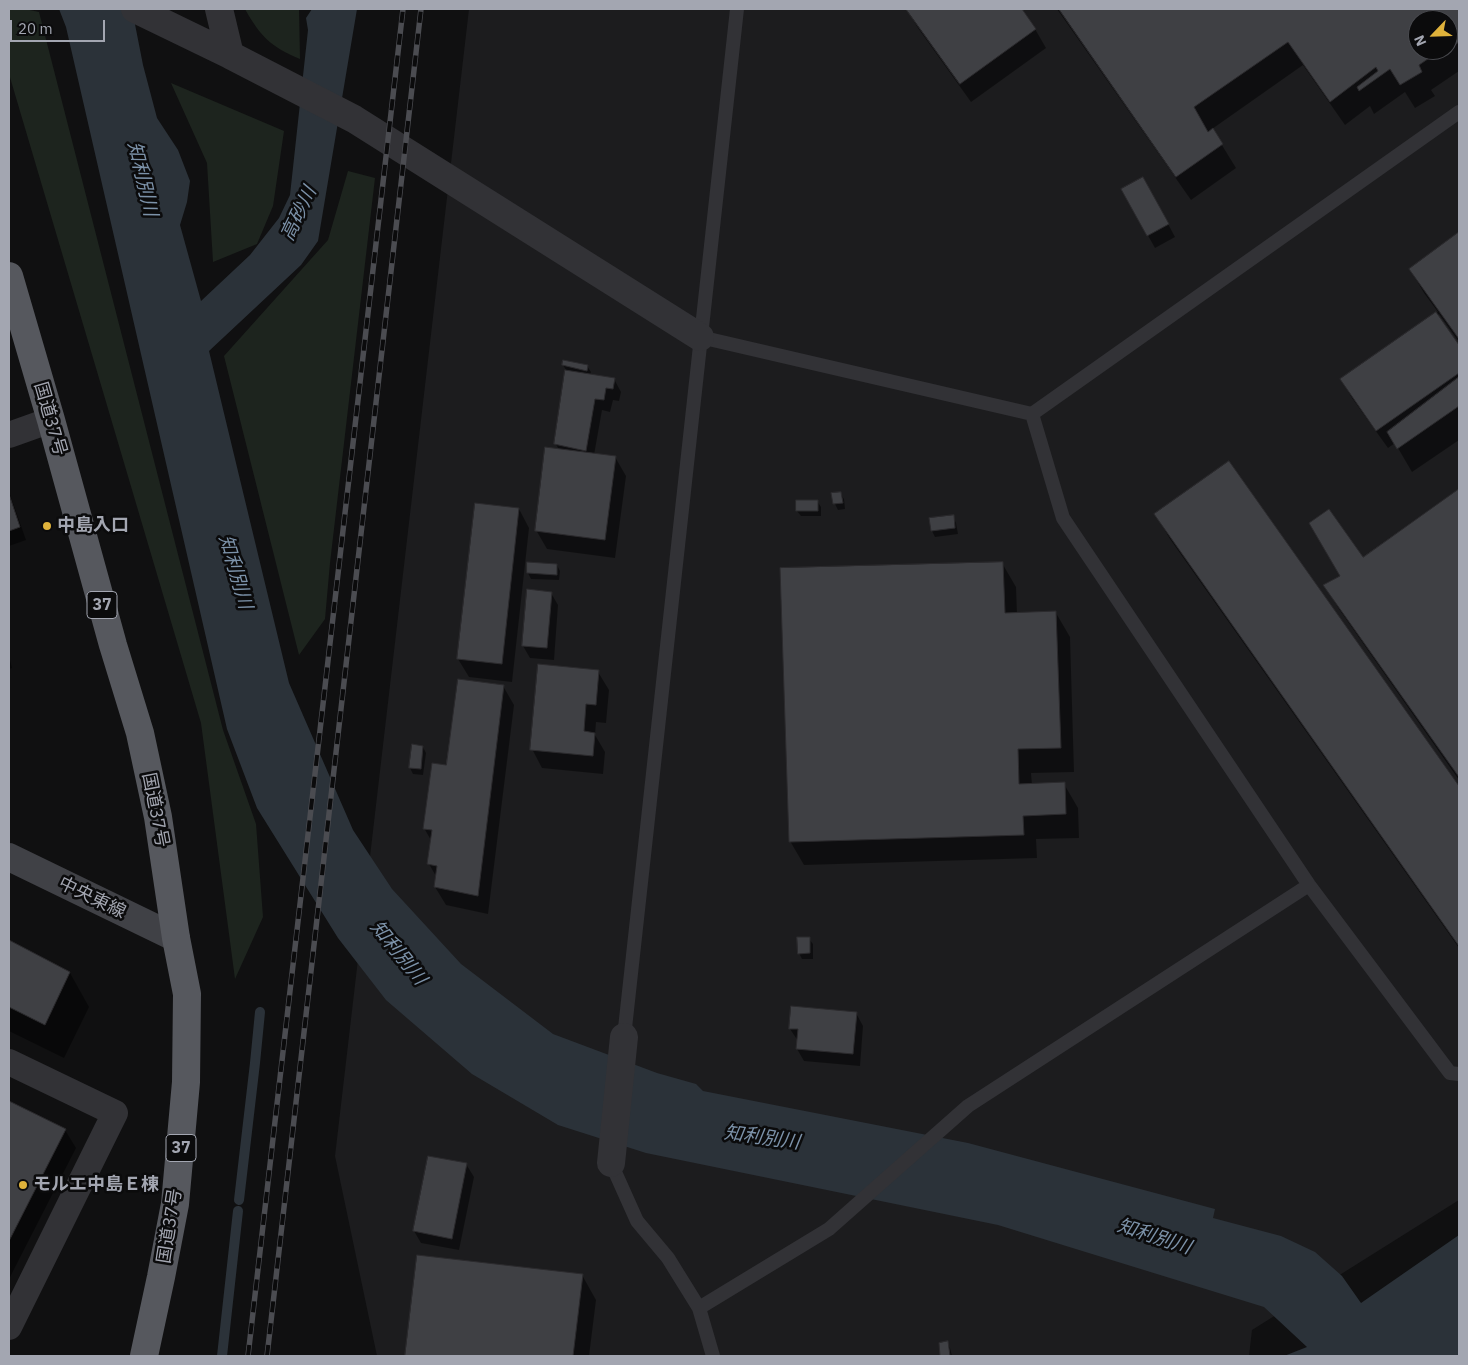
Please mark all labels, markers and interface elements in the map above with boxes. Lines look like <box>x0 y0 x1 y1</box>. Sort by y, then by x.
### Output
scale bar <box>12 10 108 42</box>
north arrow <box>1408 10 1458 60</box>
text: 20 m <box>18 19 53 38</box>
text: N <box>1410 32 1430 49</box>
water label: 知利別川 <box>122 139 162 219</box>
water label: 高砂川 <box>276 183 322 245</box>
street label: 国道37号 <box>29 380 71 458</box>
place label: 中島入口 <box>57 515 129 537</box>
marker: 中島入口 <box>41 520 53 532</box>
water label: 知利別川 <box>214 532 256 612</box>
road number: 37 <box>87 592 117 618</box>
street label: 国道37号 <box>137 771 173 849</box>
street label: 中央東線 <box>55 873 129 923</box>
water label: 知利別川 <box>365 916 431 990</box>
water label: 知利別川 <box>723 1121 801 1155</box>
road number: 37 <box>166 1134 196 1162</box>
place label: モルエ中島Ｅ棟 <box>33 1174 159 1196</box>
marker: モルエ中島Ｅ棟 <box>17 1179 29 1191</box>
street label: 国道37号 <box>153 1187 187 1265</box>
water label: 知利別川 <box>1114 1214 1194 1260</box>

